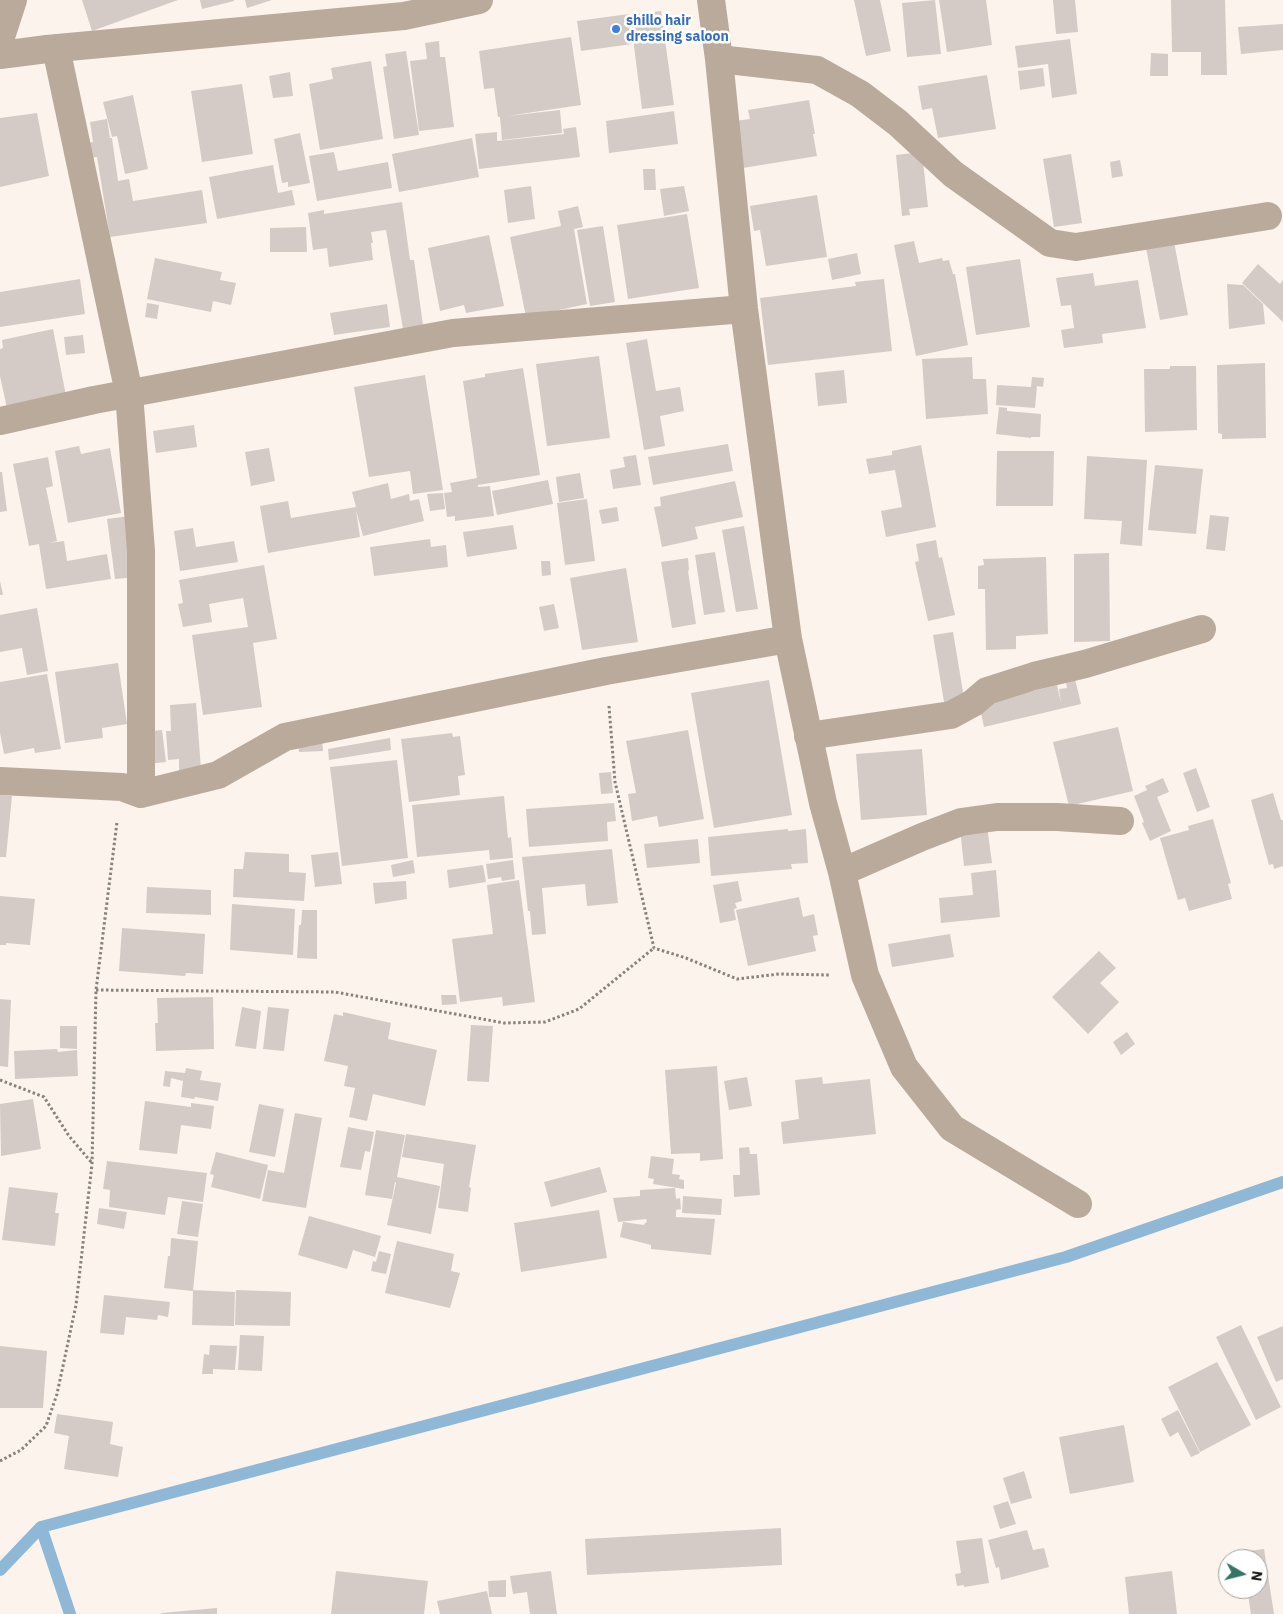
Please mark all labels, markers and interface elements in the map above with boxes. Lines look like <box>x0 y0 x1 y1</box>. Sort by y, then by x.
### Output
place label: shillo hair dressing saloon <box>626 13 729 46</box>
marker: shillo hair dressing saloon <box>610 23 622 35</box>
north arrow <box>1218 1549 1268 1599</box>
text: N <box>1247 1570 1266 1582</box>

